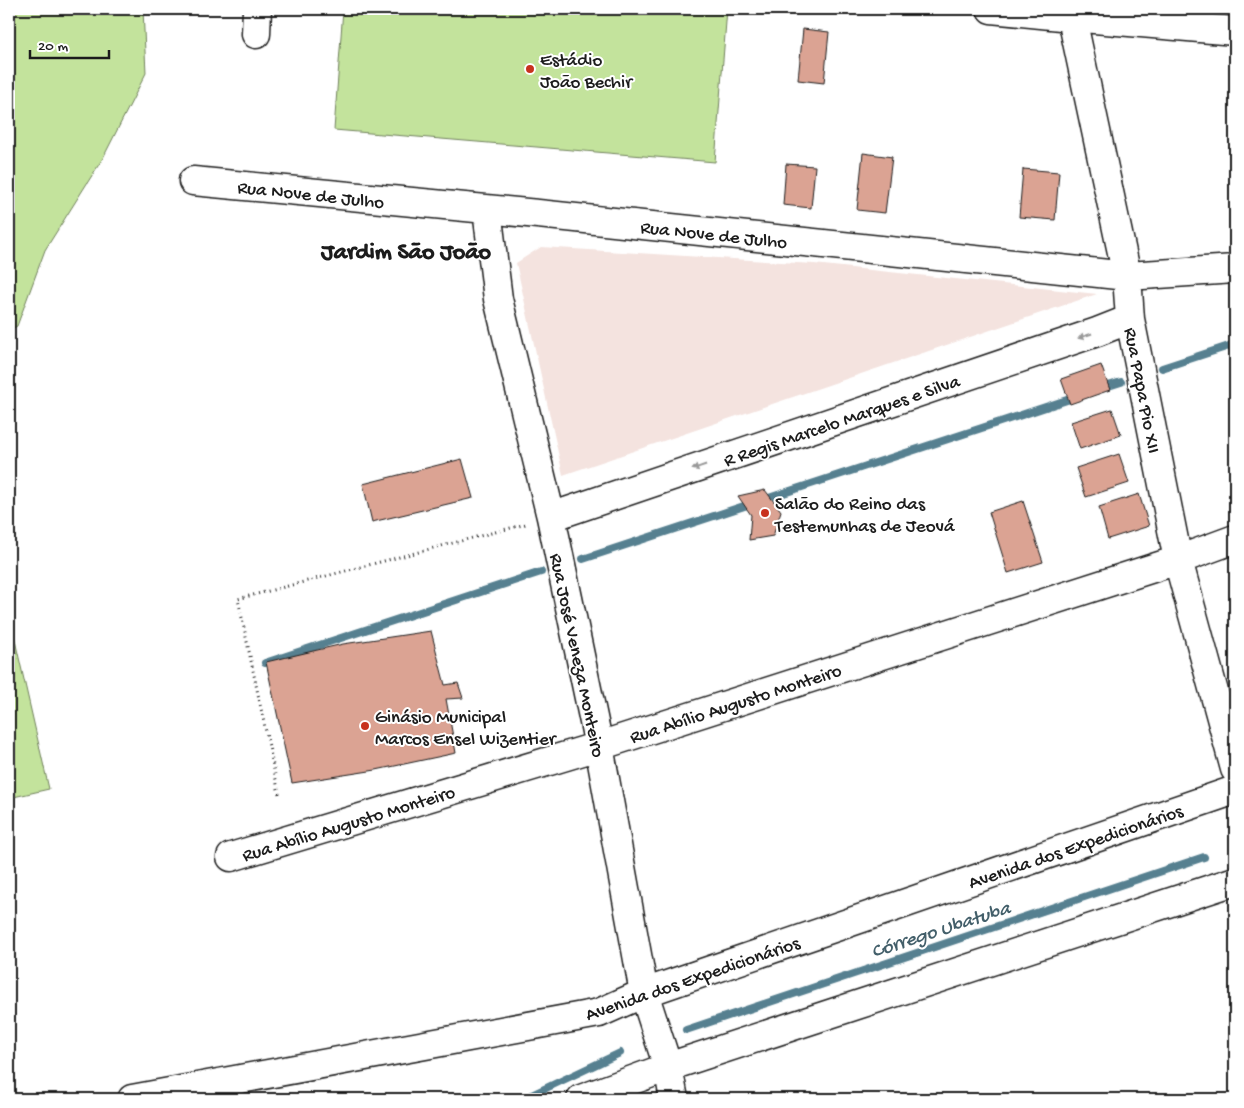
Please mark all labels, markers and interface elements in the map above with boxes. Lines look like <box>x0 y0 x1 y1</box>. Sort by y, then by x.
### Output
scale bar <box>30 28 109 60</box>
text: 20 m <box>38 38 68 56</box>
place label: Estádio João Bechir <box>540 50 634 95</box>
marker: Estádio João Bechir <box>524 63 536 75</box>
street label: Rua Nove de Julho <box>236 177 385 216</box>
street label: Rua Nove de Julho <box>639 217 788 256</box>
district label: Jardim São João <box>320 239 492 268</box>
street label: Rua Papa Pio XII <box>1117 326 1164 455</box>
one-way arrow <box>1077 333 1092 341</box>
street label: R Regis Marcelo Marques e Silva <box>721 371 965 474</box>
one-way arrow <box>691 464 706 471</box>
place label: Salão do Reino das Testemunhas de Jeová <box>774 494 956 539</box>
marker: Salão do Reino das Testemunhas de Jeová <box>759 507 771 519</box>
street label: Rua José Veneza Monteiro <box>543 552 608 760</box>
street label: Rua Abílio Augusto Monteiro <box>627 660 845 750</box>
place label: Ginásio Municipal Marcos Ensel Wizentier <box>375 707 558 752</box>
marker: Ginásio Municipal Marcos Ensel Wizentier <box>359 720 371 732</box>
street label: Rua Abílio Augusto Monteiro <box>240 782 458 869</box>
street label: Avenida dos Expedicionários <box>966 800 1187 896</box>
water label: Córrego Ubatuba <box>869 897 1015 965</box>
street label: Avenida dos Expedicionários <box>583 932 804 1028</box>

